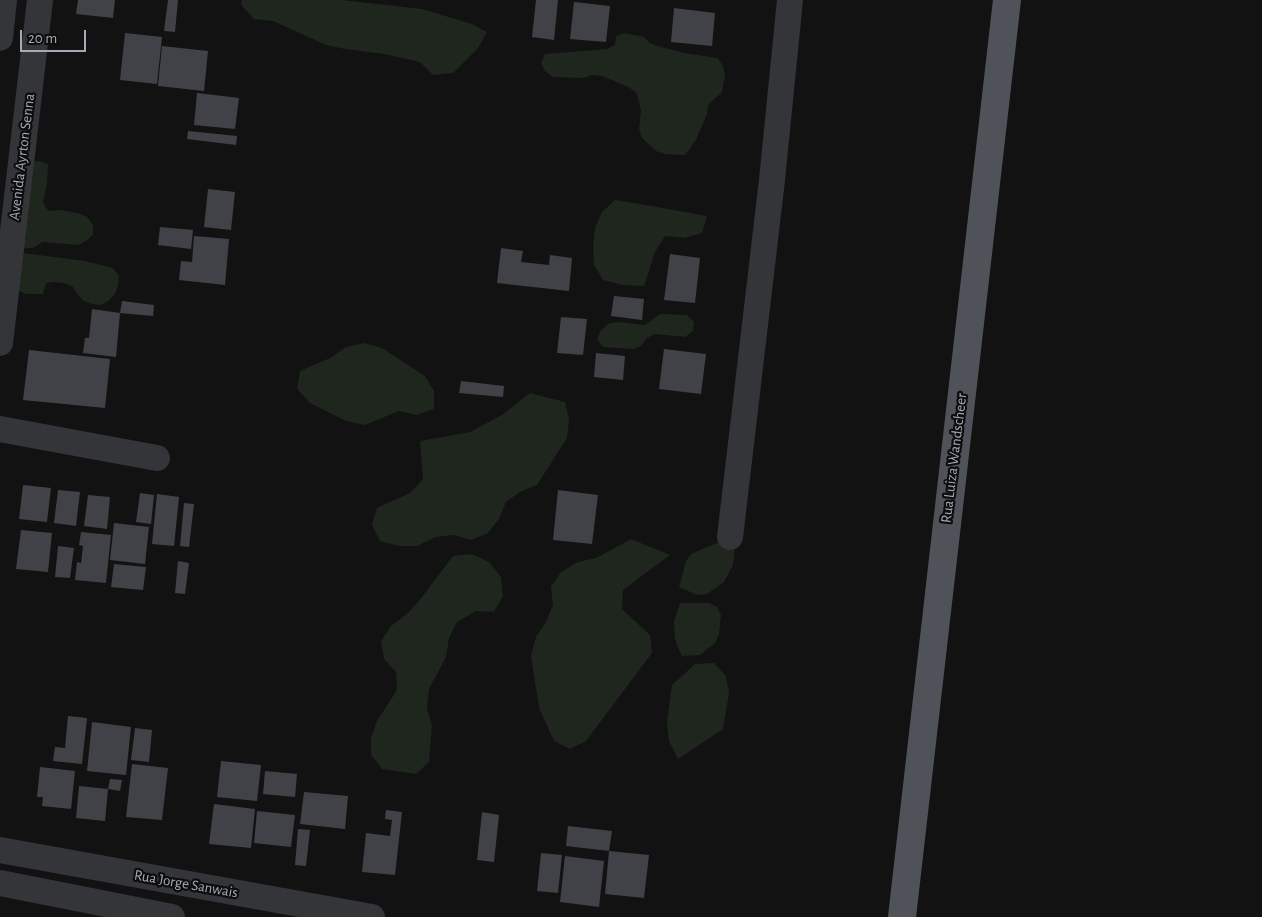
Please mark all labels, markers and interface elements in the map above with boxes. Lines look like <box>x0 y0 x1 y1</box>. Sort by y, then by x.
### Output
scale bar <box>22 20 89 52</box>
text: 20 m <box>28 31 57 46</box>
street label: Avenida Ayrton Senna <box>5 93 39 221</box>
street label: Rua Luiza Wandscheer <box>937 392 971 524</box>
street label: Rua Jorge Sanwais <box>133 866 239 902</box>

